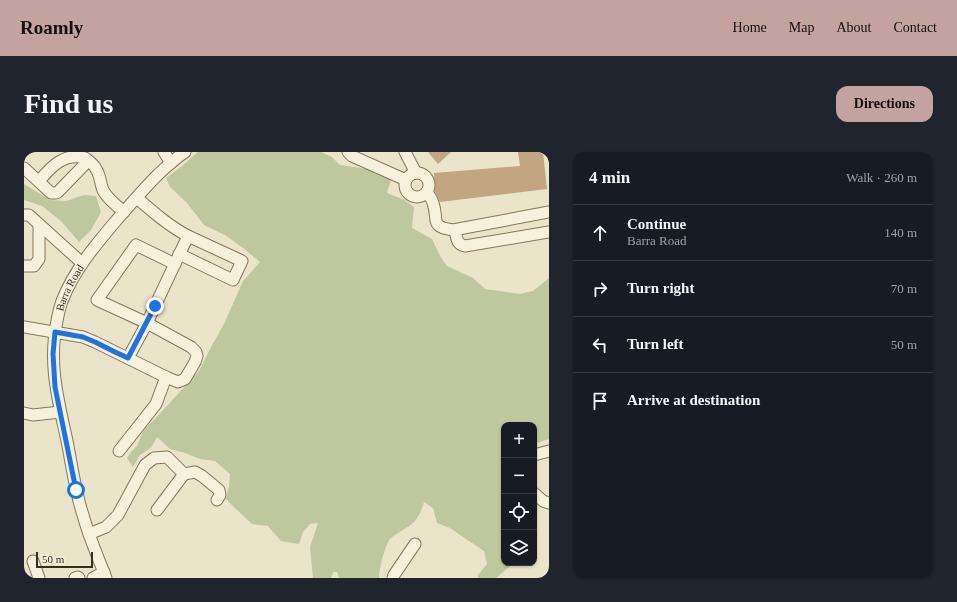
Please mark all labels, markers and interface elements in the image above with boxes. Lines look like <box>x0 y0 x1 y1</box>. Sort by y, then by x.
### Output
text: Roamly <box>20 17 83 38</box>
text: Home <box>733 20 767 35</box>
text: Map <box>789 20 814 35</box>
text: About <box>836 20 871 35</box>
text: Contact <box>893 20 937 35</box>
button: Directions <box>836 86 933 122</box>
text: Find us <box>24 88 114 119</box>
text: 4 min <box>589 168 630 187</box>
text: Walk · 260 m <box>846 170 917 185</box>
text: Continue <box>627 216 686 232</box>
icon: ahead <box>589 222 611 244</box>
text: 140 m <box>884 225 917 240</box>
text: Barra Road <box>627 233 687 248</box>
street label: Barra Road <box>53 262 86 312</box>
icon: right <box>589 278 611 300</box>
text: Turn right <box>627 280 694 296</box>
text: 70 m <box>891 281 917 296</box>
route end <box>146 297 164 315</box>
icon: left <box>589 334 611 356</box>
text: Turn left <box>627 336 684 352</box>
text: 50 m <box>891 337 917 352</box>
icon: arrive <box>589 390 611 412</box>
text: Arrive at destination <box>627 392 760 408</box>
map controls <box>501 422 537 566</box>
button: + <box>501 422 537 458</box>
button: − <box>501 458 537 494</box>
route start <box>67 481 85 499</box>
button: locate <box>501 494 537 530</box>
button: layers <box>501 530 537 566</box>
scale bar <box>36 550 93 569</box>
text: 50 m <box>42 553 64 565</box>

